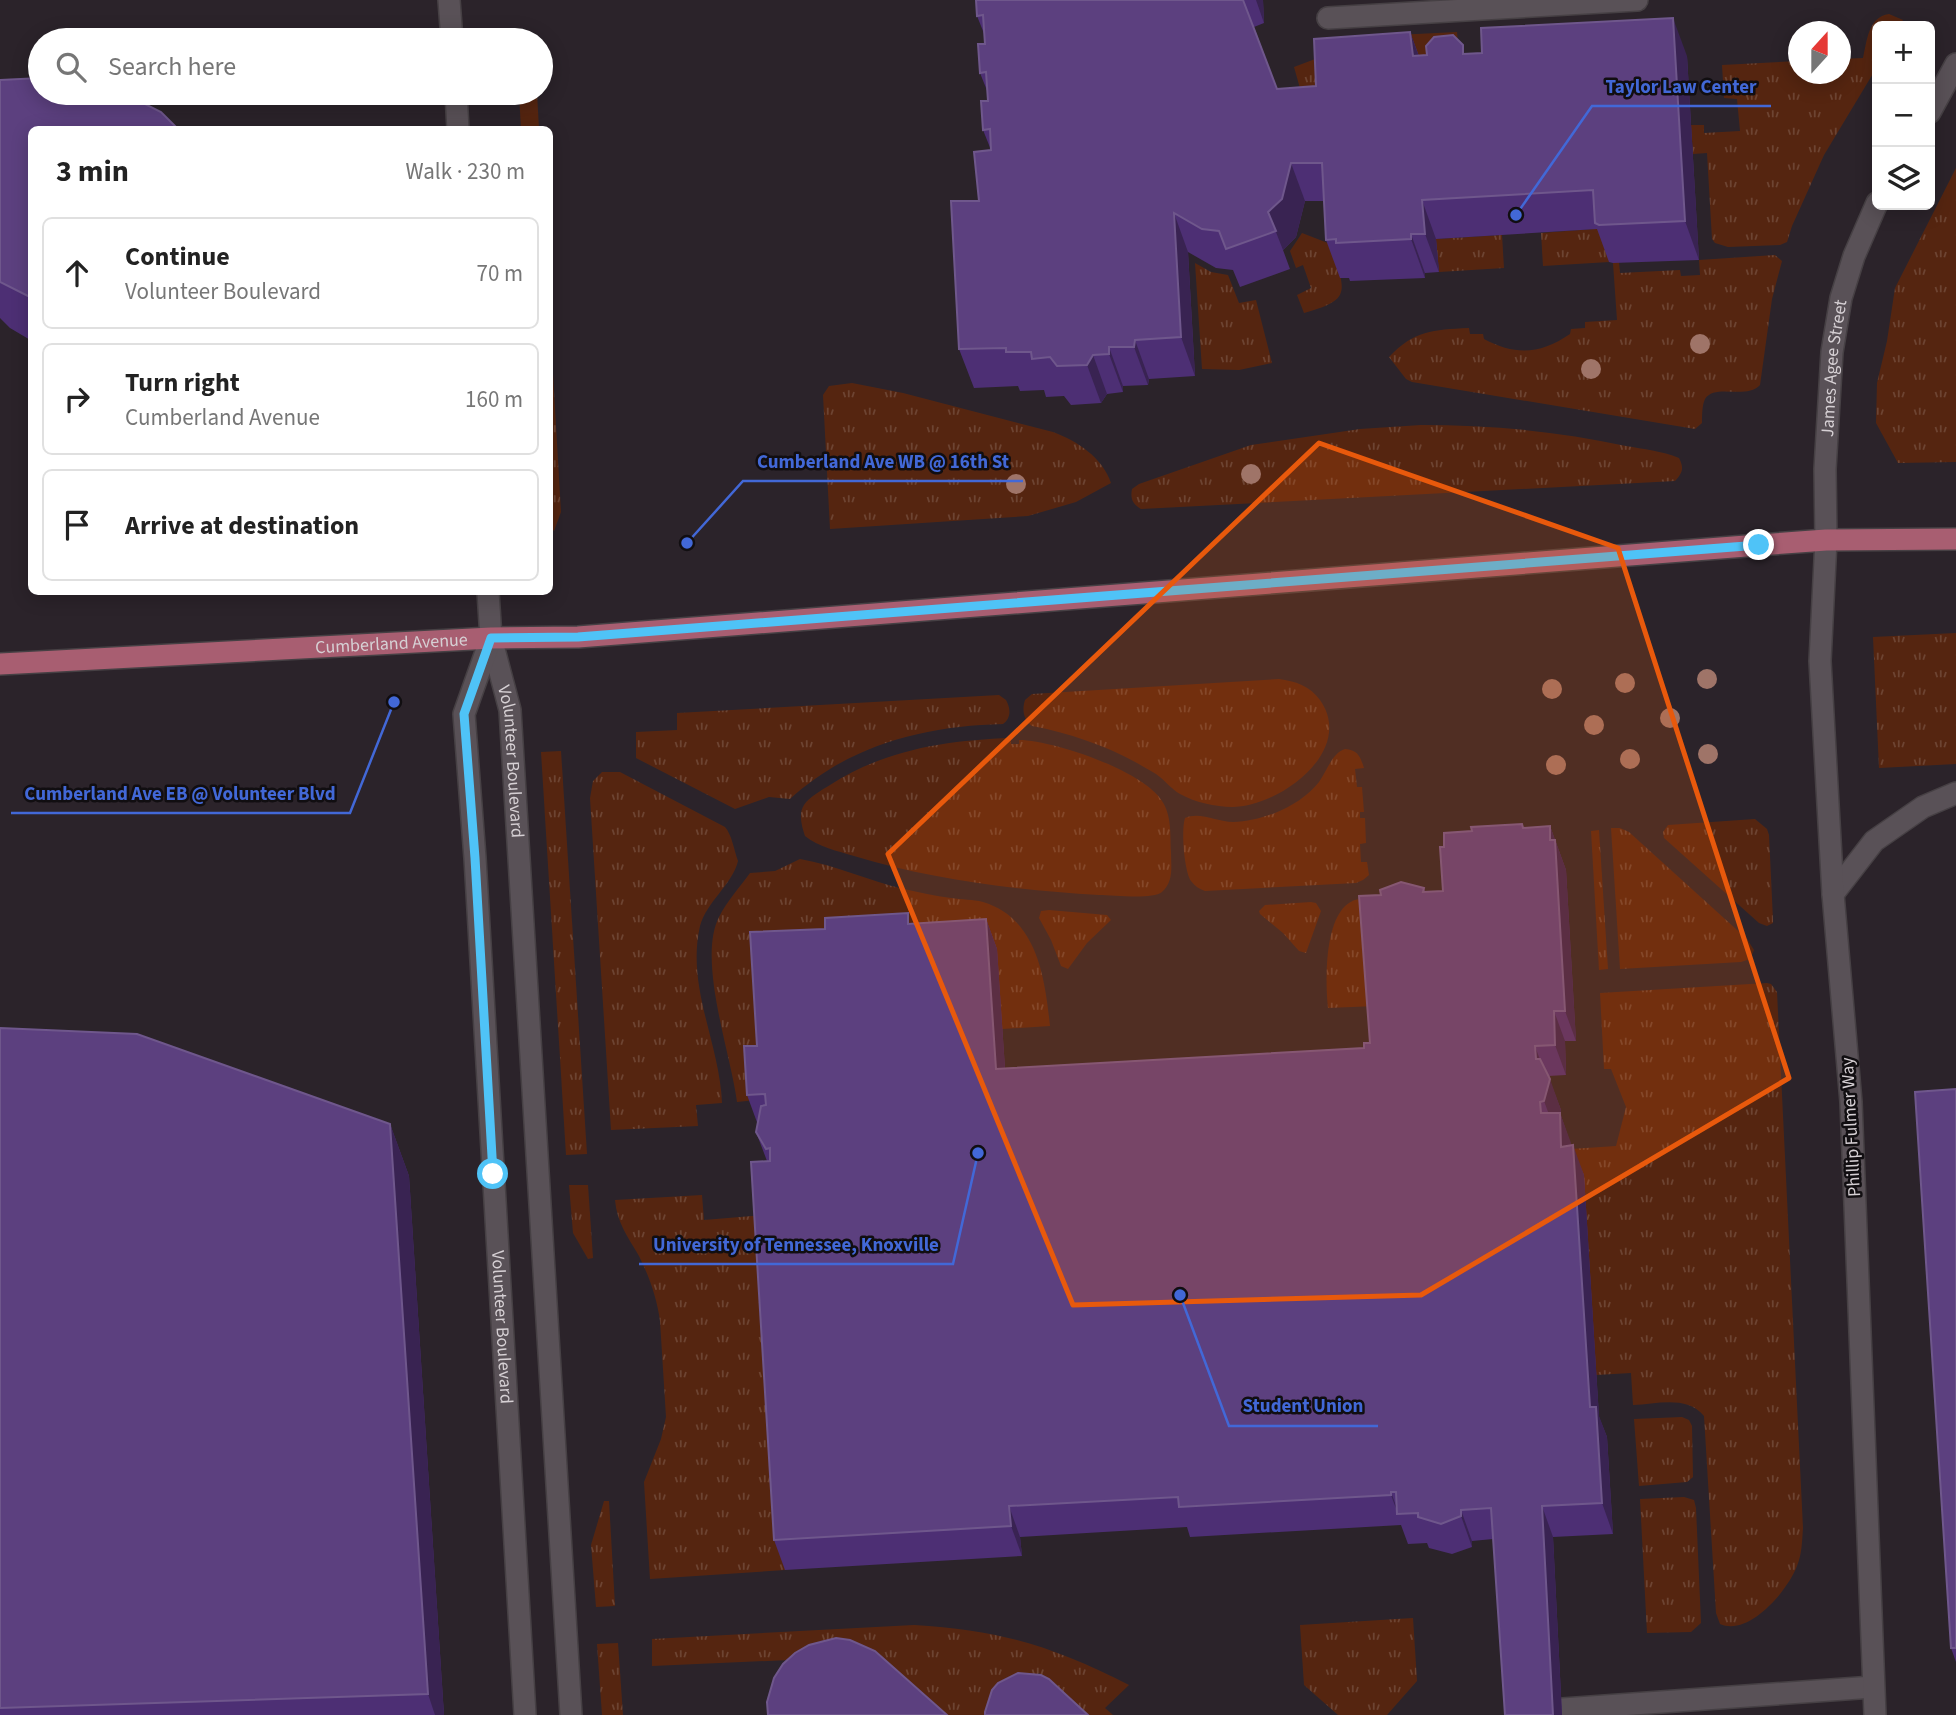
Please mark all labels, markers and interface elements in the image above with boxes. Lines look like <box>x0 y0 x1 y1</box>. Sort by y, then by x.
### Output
north arrow <box>1788 21 1851 84</box>
map controls <box>1872 21 1935 210</box>
button: + <box>1872 21 1935 84</box>
search box <box>28 28 553 105</box>
icon: search <box>52 48 90 86</box>
text: Search here <box>108 48 236 85</box>
callout: Taylor Law Center <box>1592 66 1771 106</box>
text: Taylor Law Center <box>1605 74 1757 101</box>
button: − <box>1872 84 1935 147</box>
button: layers <box>1872 147 1935 210</box>
text: 3 min <box>56 150 129 193</box>
text: Walk · 230 m <box>406 155 525 188</box>
text: Continue <box>125 238 230 275</box>
icon: ahead <box>58 254 96 292</box>
text: 70 m <box>476 257 523 290</box>
text: Volunteer Boulevard <box>125 275 321 308</box>
street label: James Agee Street <box>1814 298 1853 438</box>
text: Turn right <box>125 364 240 401</box>
icon: right <box>58 380 96 418</box>
text: 160 m <box>465 383 523 416</box>
text: Cumberland Avenue <box>125 401 320 434</box>
callout: Cumberland Ave WB @ 16th St <box>743 441 1023 481</box>
text: Cumberland Ave WB @ 16th St <box>757 449 1009 476</box>
icon: arrive <box>58 506 96 544</box>
text: Arrive at destination <box>125 507 359 544</box>
route end <box>1743 529 1774 560</box>
street label: Cumberland Avenue <box>315 627 468 660</box>
street label: Volunteer Boulevard <box>491 682 530 839</box>
callout: Cumberland Ave EB @ Volunteer Blvd <box>11 773 350 813</box>
text: Cumberland Ave EB @ Volunteer Blvd <box>24 781 336 808</box>
street label: Phillip Fulmer Way <box>1835 1056 1867 1197</box>
route start <box>477 1158 508 1189</box>
callout: University of Tennessee, Knoxville <box>639 1224 953 1264</box>
text: University of Tennessee, Knoxville <box>653 1232 939 1259</box>
street label: Volunteer Boulevard <box>485 1250 519 1405</box>
callout: Student Union <box>1229 1386 1378 1426</box>
text: Student Union <box>1243 1393 1363 1420</box>

